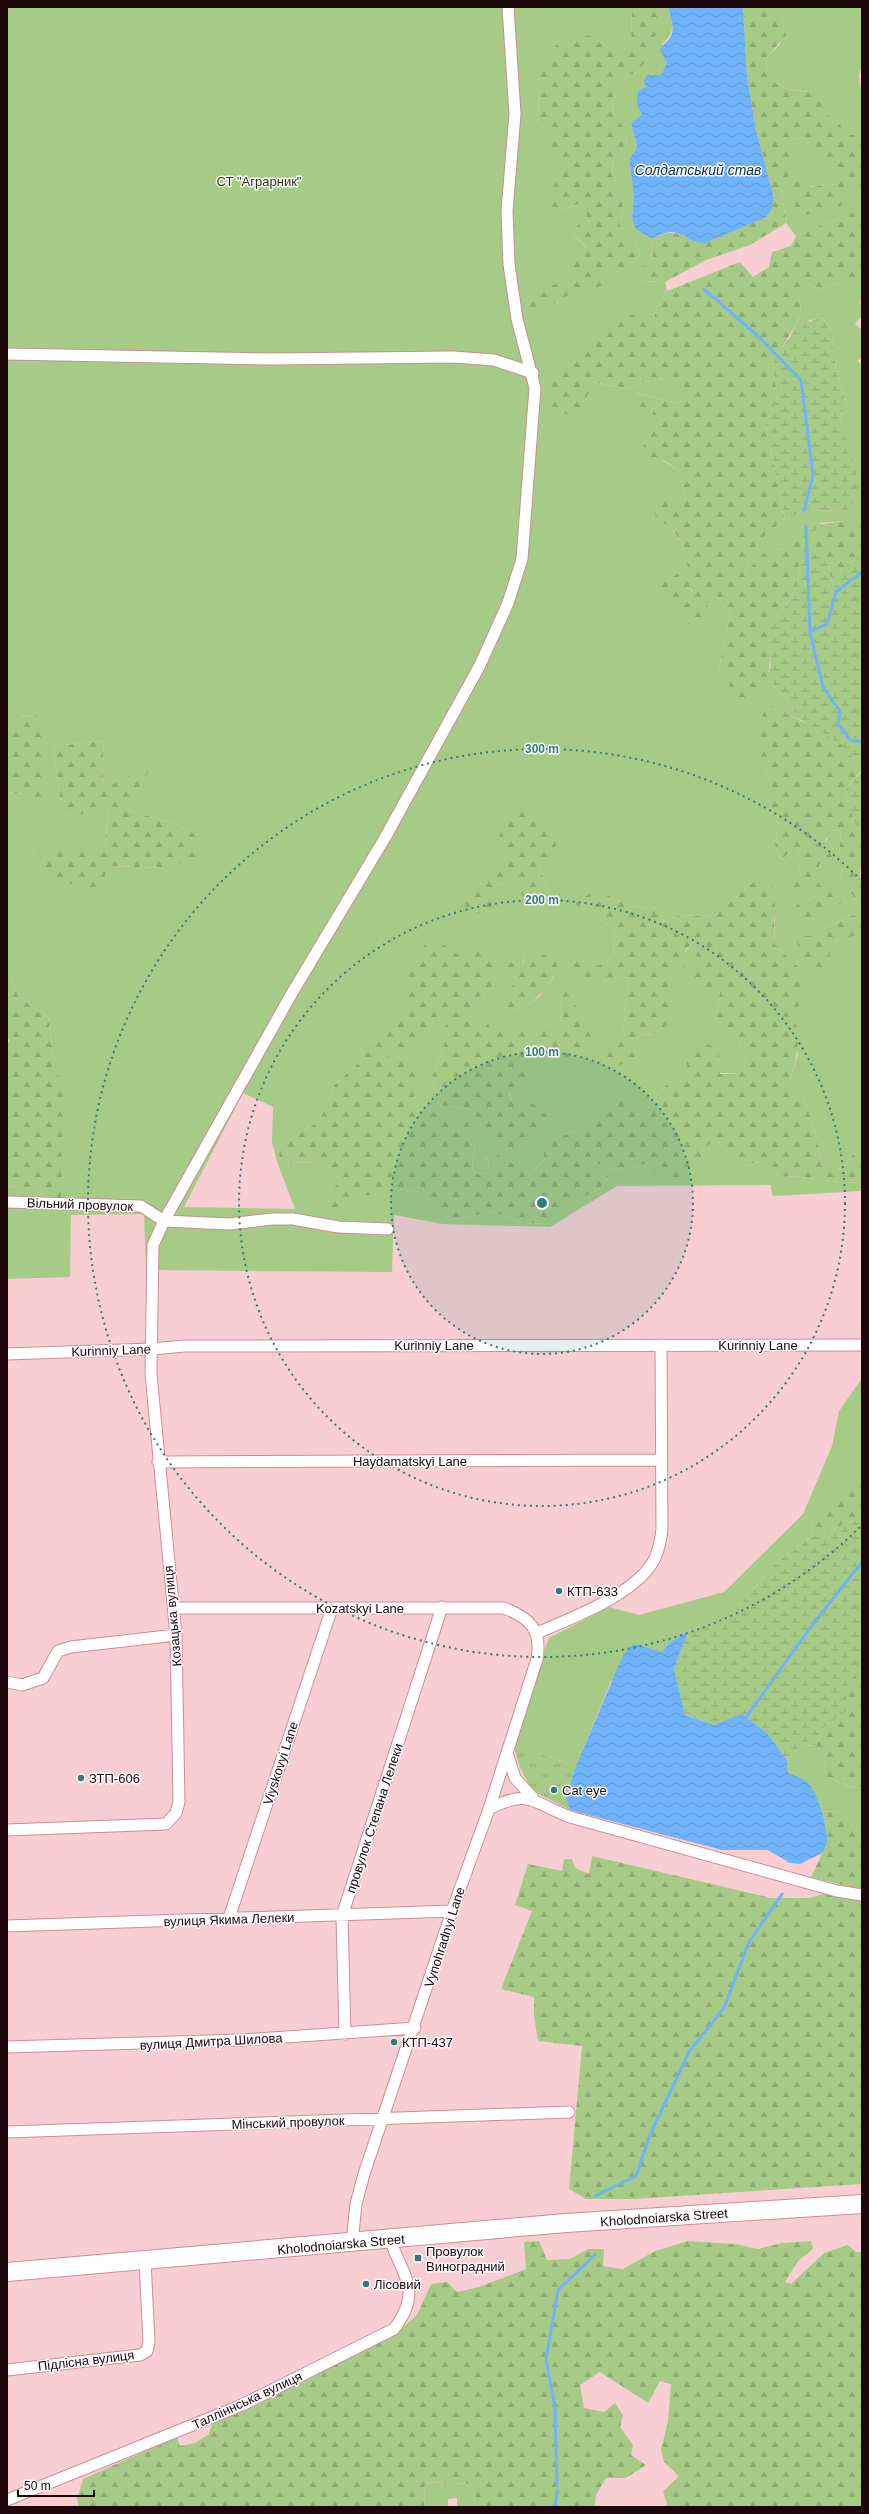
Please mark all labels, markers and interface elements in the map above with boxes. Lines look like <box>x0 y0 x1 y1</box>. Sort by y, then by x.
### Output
water label: Солдатський став <box>635 162 761 178</box>
park label: СТ "Аграрник" <box>217 174 302 189</box>
text: 300 m <box>525 742 559 756</box>
text: 200 m <box>525 893 559 907</box>
text: 100 m <box>525 1045 559 1059</box>
street label: Вільний провулок <box>27 1195 134 1214</box>
centre of rings <box>535 1196 549 1210</box>
street label: Kurinniy Lane <box>394 1338 474 1353</box>
street label: Kurinniy Lane <box>718 1338 798 1353</box>
street label: Kurinniy Lane <box>71 1342 151 1359</box>
street label: Haydamatskyi Lane <box>353 1454 467 1469</box>
street label: Козацька вулиця <box>161 1565 184 1667</box>
place label: КТП-633 <box>567 1584 618 1599</box>
marker: КТП-633 <box>554 1586 564 1596</box>
street label: Kozatskyi Lane <box>316 1601 404 1616</box>
street label: Viyskovyi Lane <box>260 1720 301 1807</box>
street label: провулок Степана Лелеки <box>343 1741 406 1895</box>
place label: ЗТП-606 <box>89 1771 140 1786</box>
marker: ЗТП-606 <box>76 1773 86 1783</box>
place label: Cat eye <box>562 1783 607 1798</box>
marker: Cat eye <box>549 1785 559 1795</box>
street label: Vynohradnyi Lane <box>421 1885 468 1989</box>
street label: вулиця Якима Лелеки <box>163 1910 295 1929</box>
street label: вулиця Дмитра Шилова <box>139 2030 284 2053</box>
place label: КТП-437 <box>402 2035 453 2050</box>
marker: КТП-437 <box>389 2037 399 2047</box>
street label: Мінський провулок <box>231 2113 345 2132</box>
street label: Kholodnoiarska Street <box>600 2206 729 2229</box>
street label: Kholodnoiarska Street <box>277 2231 406 2258</box>
place label: Провулок Виноградний <box>426 2244 505 2274</box>
marker: Провулок Виноградний <box>413 2253 423 2263</box>
place label: Лісовий <box>374 2277 421 2292</box>
marker: Лісовий <box>361 2279 371 2289</box>
street label: Підлісна вулиця <box>37 2347 135 2374</box>
street label: Талліннська вулиця <box>190 2368 304 2432</box>
scale bar <box>18 2472 94 2498</box>
text: 50 m <box>24 2479 51 2493</box>

